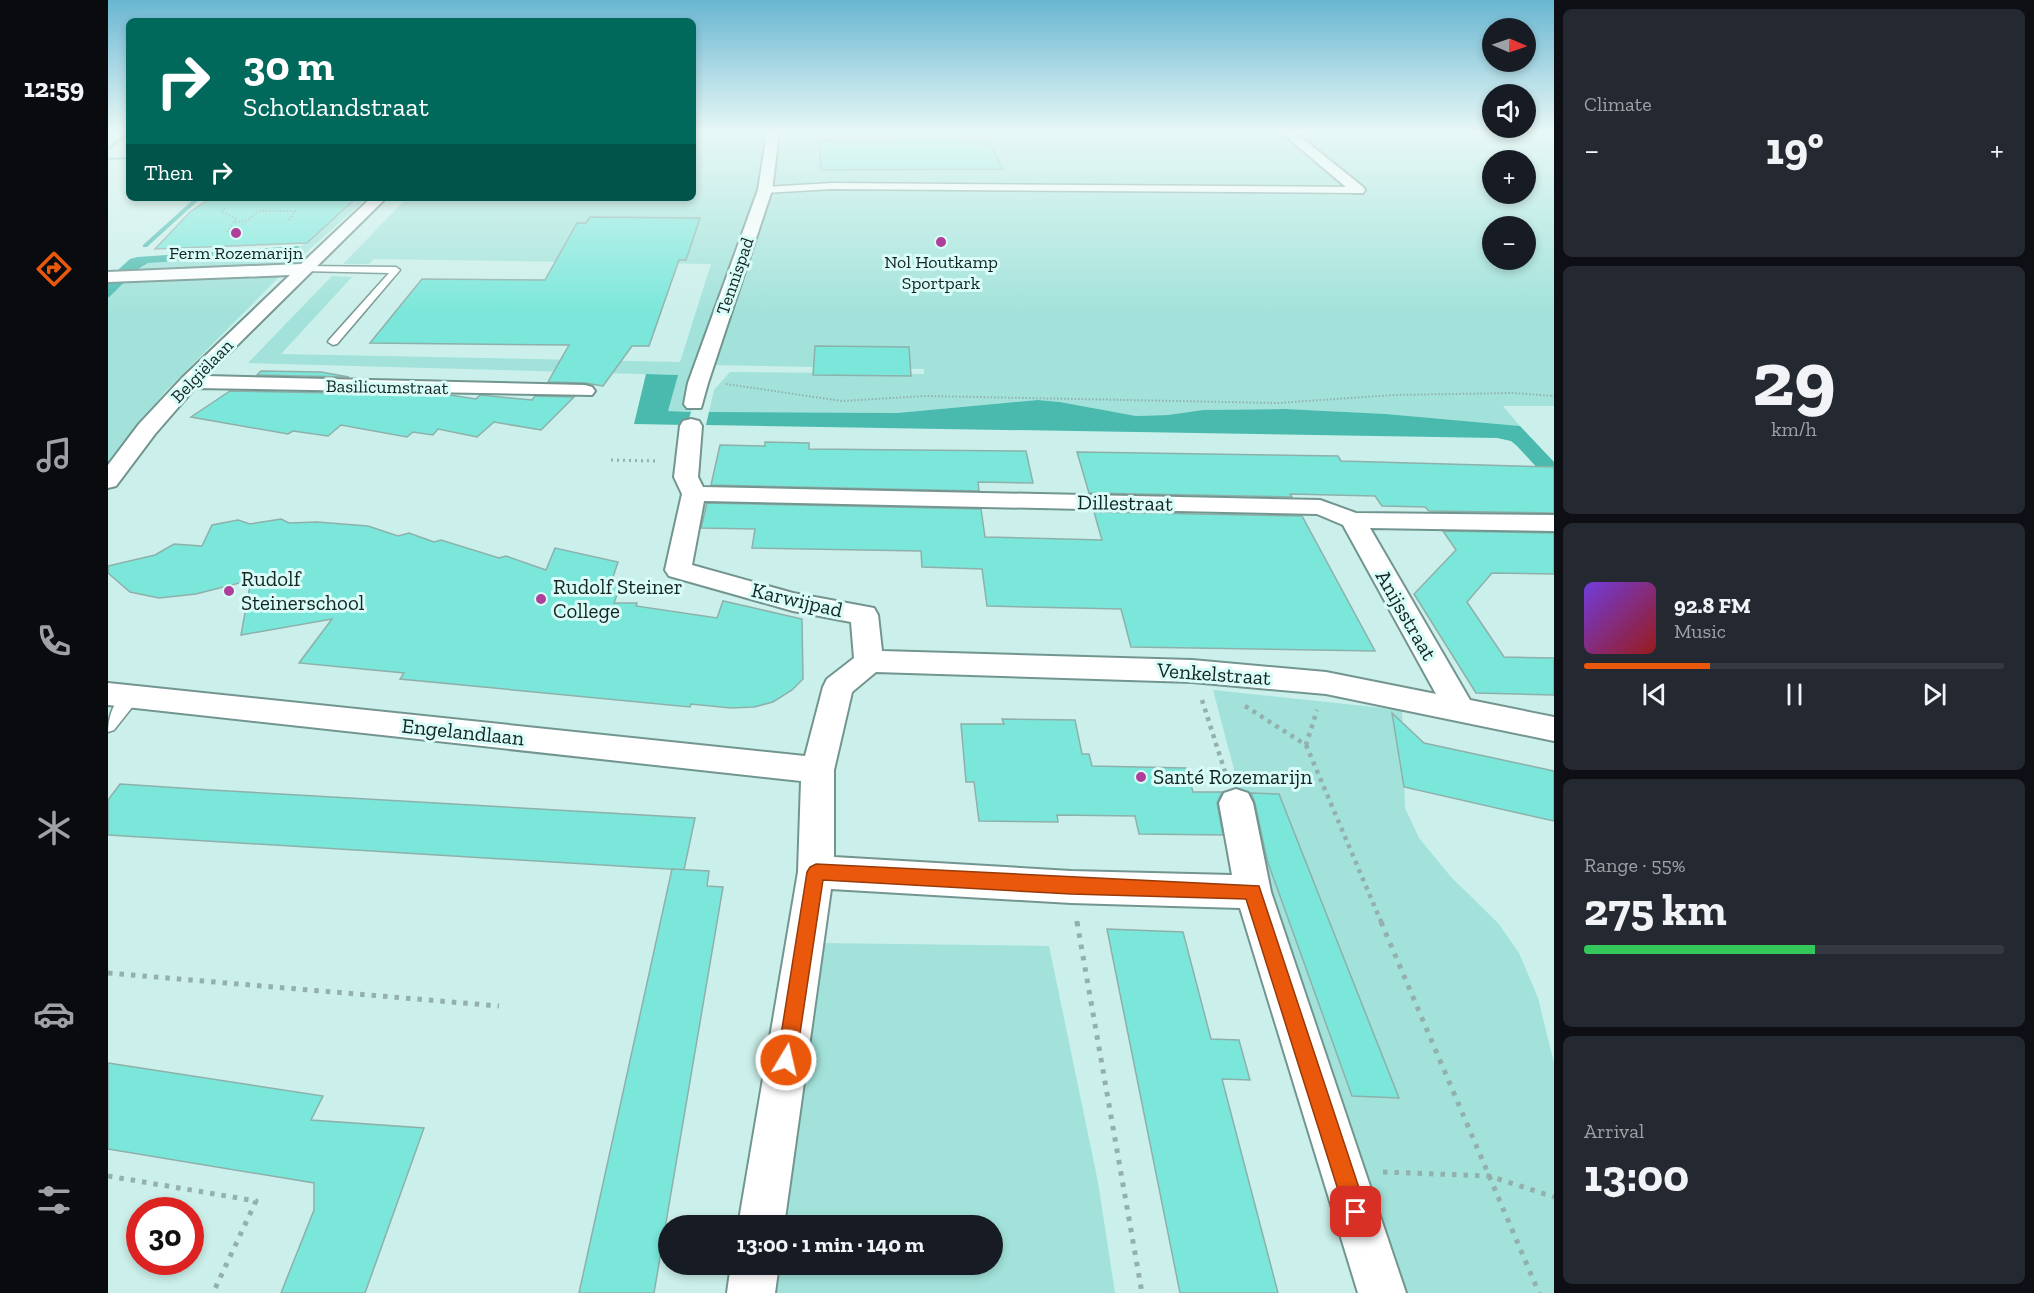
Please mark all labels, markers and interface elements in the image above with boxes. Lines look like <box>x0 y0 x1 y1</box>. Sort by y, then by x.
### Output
north arrow <box>1482 18 1536 72</box>
map controls <box>1482 18 1536 270</box>
text: 30 m <box>243 40 334 91</box>
icon: right <box>144 42 222 120</box>
text: 12:59 <box>24 72 84 104</box>
button: sound <box>1482 84 1536 138</box>
text: Schotlandstraat <box>243 91 429 123</box>
text: Climate <box>1584 92 1652 116</box>
text: 19° <box>1766 122 1824 176</box>
text: − <box>1584 130 1599 169</box>
text: + <box>1990 130 2004 169</box>
button: + <box>1482 150 1536 204</box>
icon: right <box>205 156 238 189</box>
text: Then <box>144 159 193 186</box>
button: − <box>1482 216 1536 270</box>
marker: Ferm Rozemarijn <box>229 226 243 240</box>
street label: Tennispad <box>711 234 759 318</box>
marker: Nol Houtkamp Sportpark <box>934 235 948 249</box>
place label: Ferm Rozemarijn <box>169 242 304 264</box>
icon: directions <box>33 248 75 290</box>
place label: Nol Houtkamp Sportpark <box>884 251 998 294</box>
text: 29 <box>1752 331 1836 425</box>
street label: Belgiëlaan <box>166 334 238 407</box>
street label: Basilicumstraat <box>326 375 449 399</box>
text: km/h <box>1771 417 1817 441</box>
icon: music <box>33 434 75 476</box>
street label: Dillestraat <box>1077 489 1173 516</box>
street label: Anijsstraat <box>1370 565 1442 665</box>
place label: Rudolf Steinerschool <box>241 566 365 615</box>
place label: Rudolf Steiner College <box>553 574 683 623</box>
street label: Karwijpad <box>749 577 846 623</box>
marker: Rudolf Steinerschool <box>222 584 236 598</box>
marker: Rudolf Steiner College <box>534 592 548 606</box>
text: 92.8 FM <box>1674 592 1751 619</box>
text: Music <box>1674 619 1726 643</box>
icon: phone <box>33 620 75 662</box>
street label: Venkelstraat <box>1155 657 1272 690</box>
icon: previous <box>1638 678 1671 711</box>
icon: pause <box>1778 678 1811 711</box>
icon: next <box>1918 678 1951 711</box>
street label: Engelandlaan <box>401 713 526 750</box>
place label: Santé Rozemarijn <box>1153 764 1312 790</box>
marker: Santé Rozemarijn <box>1134 770 1148 784</box>
icon: climate <box>33 807 75 849</box>
text: Range · 55% <box>1584 853 1686 877</box>
text: 275 km <box>1584 883 1727 937</box>
icon: car <box>33 993 75 1035</box>
position arrow <box>754 1028 818 1092</box>
text: Arrival <box>1584 1119 1644 1143</box>
text: 13:00 <box>1584 1149 1689 1203</box>
icon: filters <box>33 1179 75 1221</box>
pin <box>1330 1186 1381 1237</box>
icon: arrive <box>1339 1195 1372 1228</box>
speed limit sign: 30 <box>126 1197 204 1275</box>
text: 13:00 · 1 min · 140 m <box>737 1231 924 1258</box>

